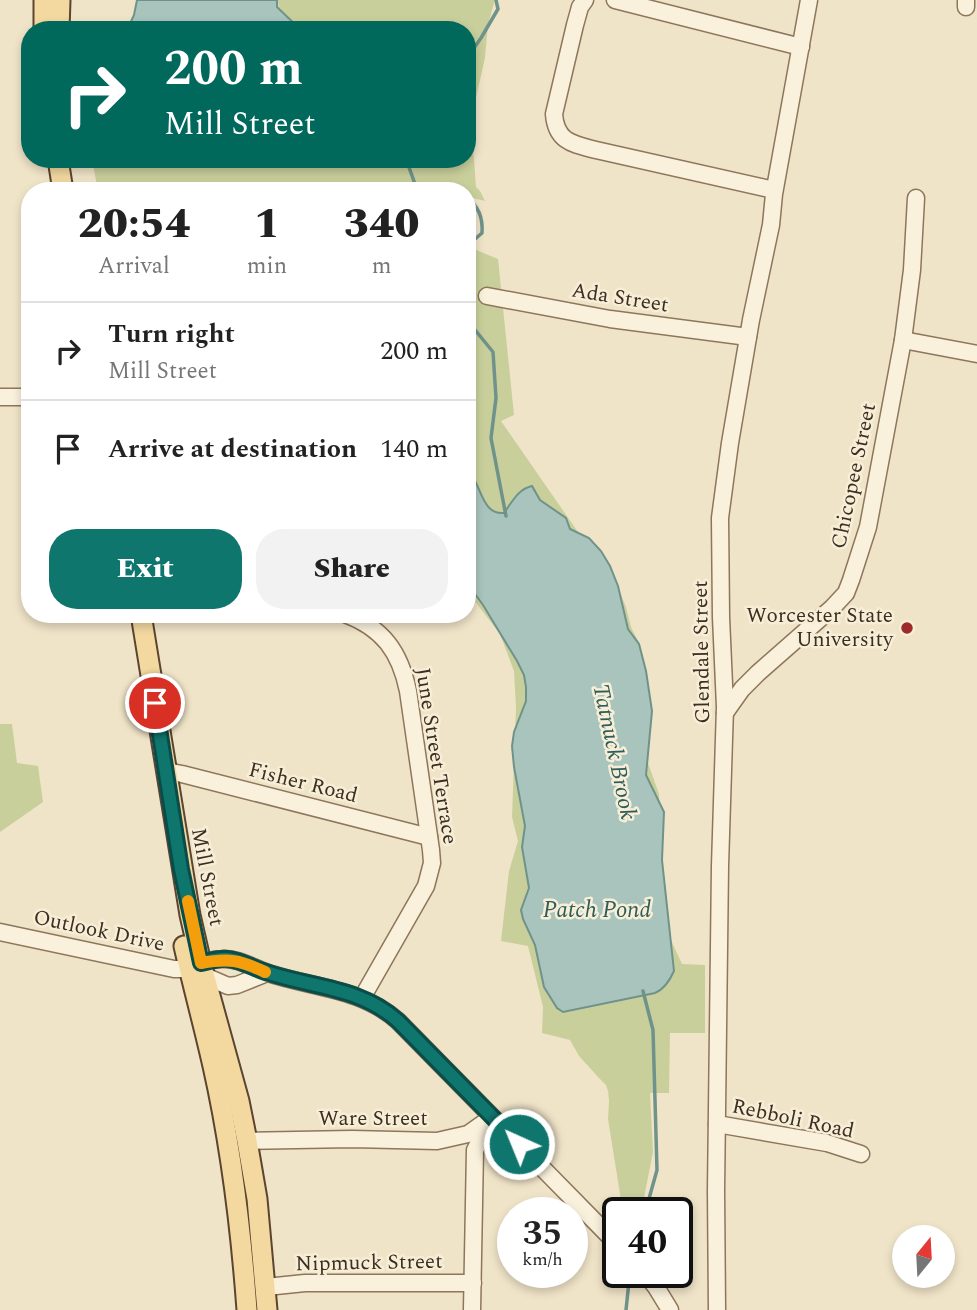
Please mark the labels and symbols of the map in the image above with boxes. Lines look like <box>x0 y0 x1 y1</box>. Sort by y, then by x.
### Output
street label: Ada Street <box>569 275 671 321</box>
street label: Chicopee Street <box>823 400 885 552</box>
street label: Glendale Street <box>685 580 719 724</box>
place label: Worcester State University <box>746 600 894 656</box>
marker: Worcester State University <box>899 620 915 636</box>
street label: June Street Terrace <box>406 665 466 847</box>
pin <box>125 673 185 733</box>
water label: Tatnuck Brook <box>582 681 646 824</box>
street label: Fisher Road <box>245 754 361 812</box>
street label: Mill Street <box>182 825 232 929</box>
water label: Patch Pond <box>543 893 651 928</box>
street label: Outlook Drive <box>30 901 168 961</box>
street label: Rebboli Road <box>729 1090 857 1148</box>
street label: Ware Street <box>318 1103 428 1135</box>
position arrow <box>482 1107 556 1181</box>
speed limit sign: 40 <box>602 1197 693 1288</box>
north arrow <box>892 1225 956 1288</box>
street label: Nipmuck Street <box>295 1246 443 1280</box>

